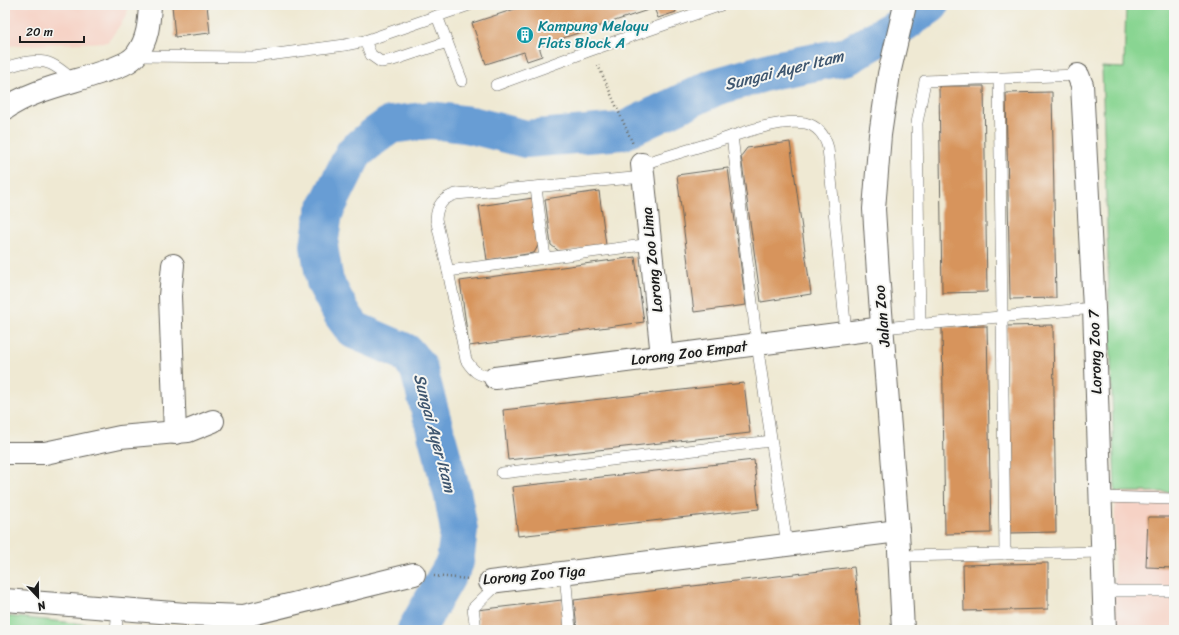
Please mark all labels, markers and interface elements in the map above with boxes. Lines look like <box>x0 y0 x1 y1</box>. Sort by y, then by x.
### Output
place label: Kampung Melayu Flats Block A <box>538 13 649 56</box>
scale bar <box>20 18 84 44</box>
text: 20 m <box>26 21 53 43</box>
building icon: Kampung Melayu Flats Block A <box>515 25 535 45</box>
water label: Sungai Ayer Itam <box>721 41 848 99</box>
street label: Lorong Zoo Lima <box>633 206 670 314</box>
street label: Jalan Zoo <box>866 284 898 349</box>
street label: Lorong Zoo 7 <box>1080 308 1109 395</box>
street label: Lorong Zoo Empat <box>629 333 750 373</box>
water label: Sungai Ayer Itam <box>405 370 465 497</box>
street label: Lorong Zoo Tiga <box>482 558 587 592</box>
north arrow <box>18 577 58 617</box>
text: N <box>34 595 50 616</box>

